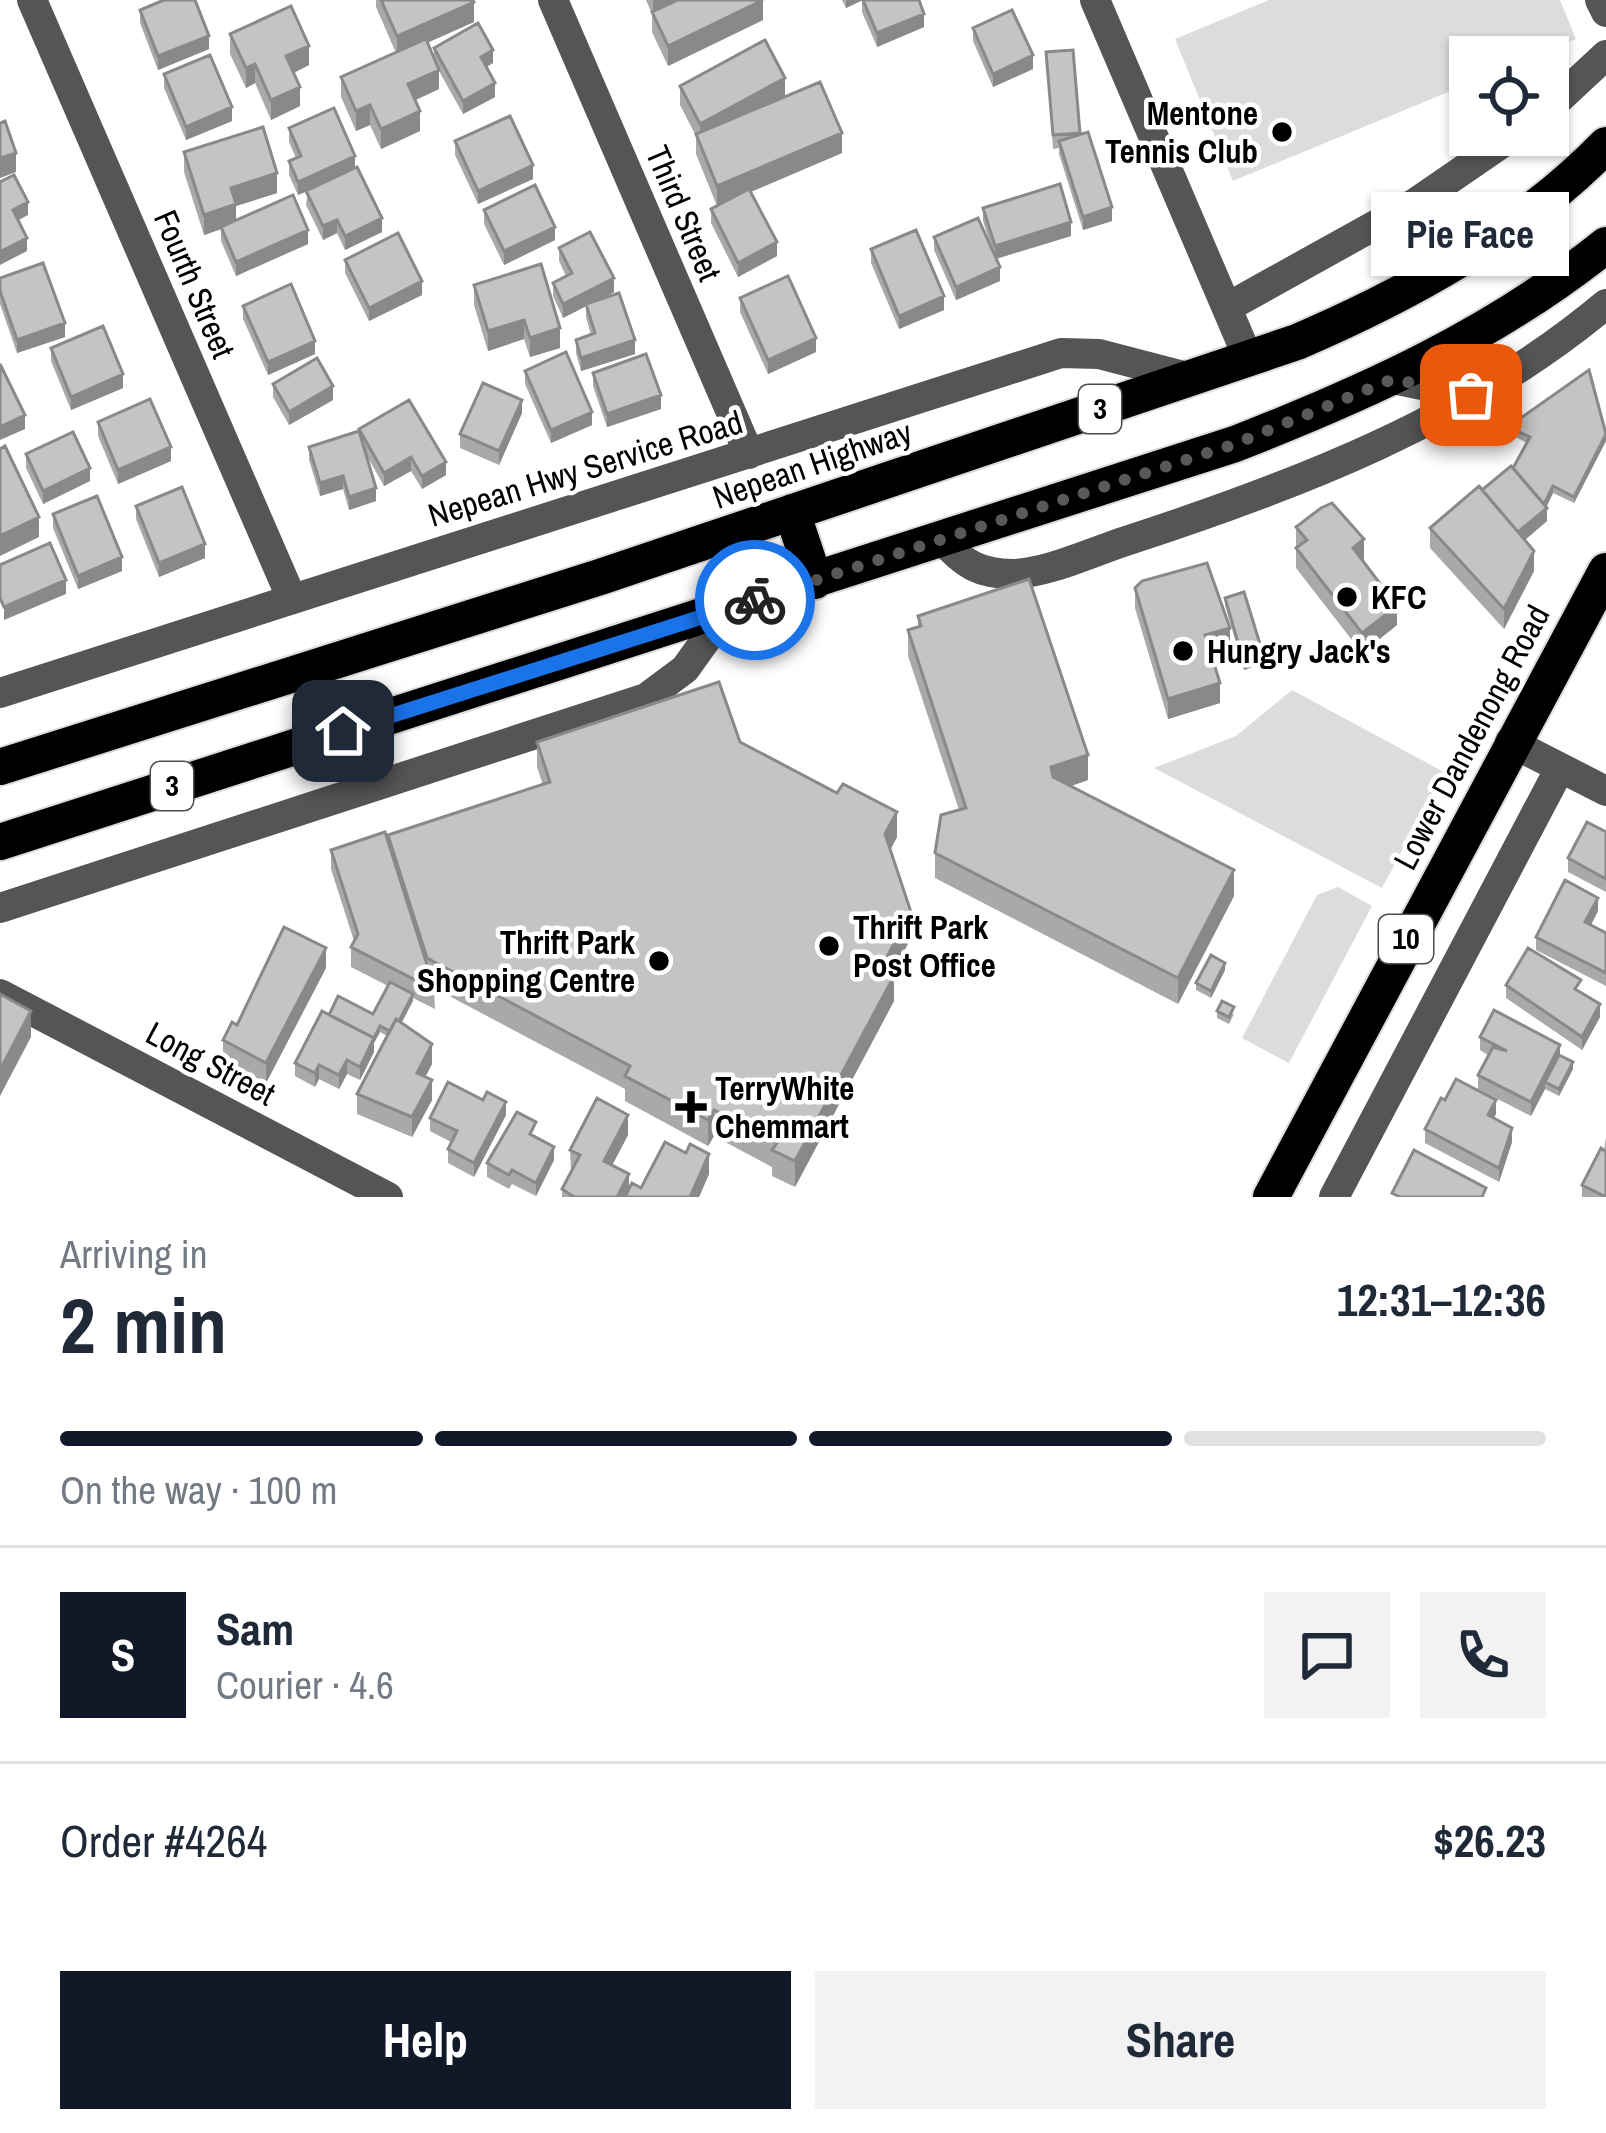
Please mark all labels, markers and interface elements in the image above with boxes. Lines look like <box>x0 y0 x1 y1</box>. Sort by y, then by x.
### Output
map controls <box>1449 36 1569 156</box>
button: locate <box>1449 36 1569 156</box>
place label: Mentone Tennis Club <box>1105 91 1258 173</box>
marker: Mentone Tennis Club <box>1269 119 1295 145</box>
street label: Third Street <box>636 139 732 287</box>
callout: Pie Face <box>1372 191 1570 275</box>
street label: Fourth Street <box>144 203 246 365</box>
text: Pie Face <box>1406 208 1534 260</box>
pin <box>1420 344 1522 446</box>
icon: bag <box>1438 362 1504 428</box>
road number: 3 <box>1079 385 1121 433</box>
street label: Nepean Hwy Service Road <box>423 399 747 537</box>
street label: Nepean Highway <box>707 409 918 519</box>
courier <box>695 540 815 660</box>
icon: bike <box>722 567 788 633</box>
place label: KFC <box>1371 575 1427 619</box>
marker: KFC <box>1334 584 1360 610</box>
street label: Lower Dandenong Road <box>1383 597 1559 877</box>
place label: Hungry Jack's <box>1207 629 1391 673</box>
marker: Hungry Jack's <box>1170 638 1196 664</box>
pin <box>292 680 394 782</box>
icon: home <box>310 698 376 764</box>
road number: 3 <box>151 762 193 810</box>
place label: Thrift Park Post Office <box>853 905 996 987</box>
road number: 10 <box>1379 915 1433 963</box>
place label: Thrift Park Shopping Centre <box>417 920 636 1002</box>
marker: Thrift Park Post Office <box>816 933 842 959</box>
marker: Thrift Park Shopping Centre <box>646 948 672 974</box>
street label: Long Street <box>139 1011 283 1115</box>
place label: TerryWhite Chemmart <box>715 1066 854 1148</box>
marker: TerryWhite Chemmart <box>678 1094 704 1120</box>
text: Arriving in <box>60 1228 208 1280</box>
text: 12:31–12:36 <box>1337 1269 1546 1330</box>
text: 2 min <box>60 1272 227 1377</box>
text: On the way · 100 m <box>60 1464 337 1516</box>
button: chat <box>1264 1592 1390 1718</box>
button: phone <box>1420 1592 1546 1718</box>
text: Sam <box>216 1598 294 1659</box>
text: S <box>111 1624 135 1685</box>
text: Courier · 4.6 <box>216 1659 394 1711</box>
text: Order #4264 <box>60 1810 267 1871</box>
text: $26.23 <box>1433 1810 1546 1871</box>
button: Help <box>60 1971 791 2109</box>
button: Share <box>815 1971 1546 2109</box>

